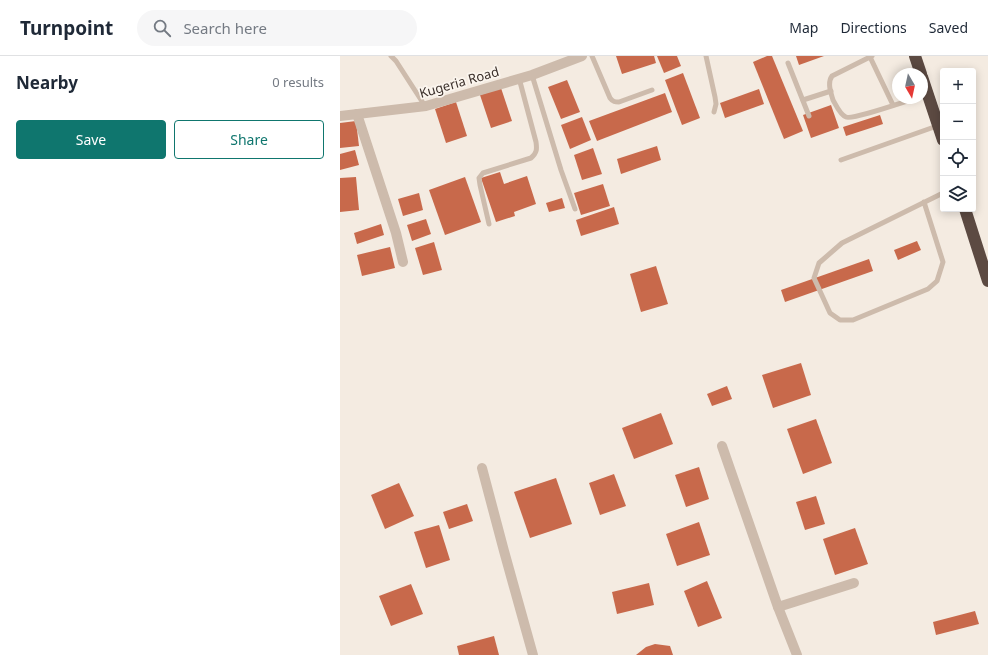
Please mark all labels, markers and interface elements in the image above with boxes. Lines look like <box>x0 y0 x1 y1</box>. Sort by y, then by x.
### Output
search box <box>137 10 417 46</box>
text: Turnpoint <box>20 15 113 41</box>
icon: search <box>151 17 173 39</box>
text: Search here <box>183 18 267 38</box>
text: Map <box>789 18 818 37</box>
text: Directions <box>840 18 907 37</box>
text: Saved <box>929 18 968 37</box>
street label: Kugeria Road <box>417 62 501 102</box>
north arrow <box>892 68 928 104</box>
map controls <box>940 68 976 212</box>
button: + <box>940 68 976 104</box>
text: Nearby <box>16 71 78 94</box>
text: 0 results <box>272 73 324 91</box>
button: − <box>940 104 976 140</box>
button: Save <box>16 120 166 159</box>
button: Share <box>174 120 324 159</box>
button: locate <box>940 140 976 176</box>
button: layers <box>940 176 976 212</box>

